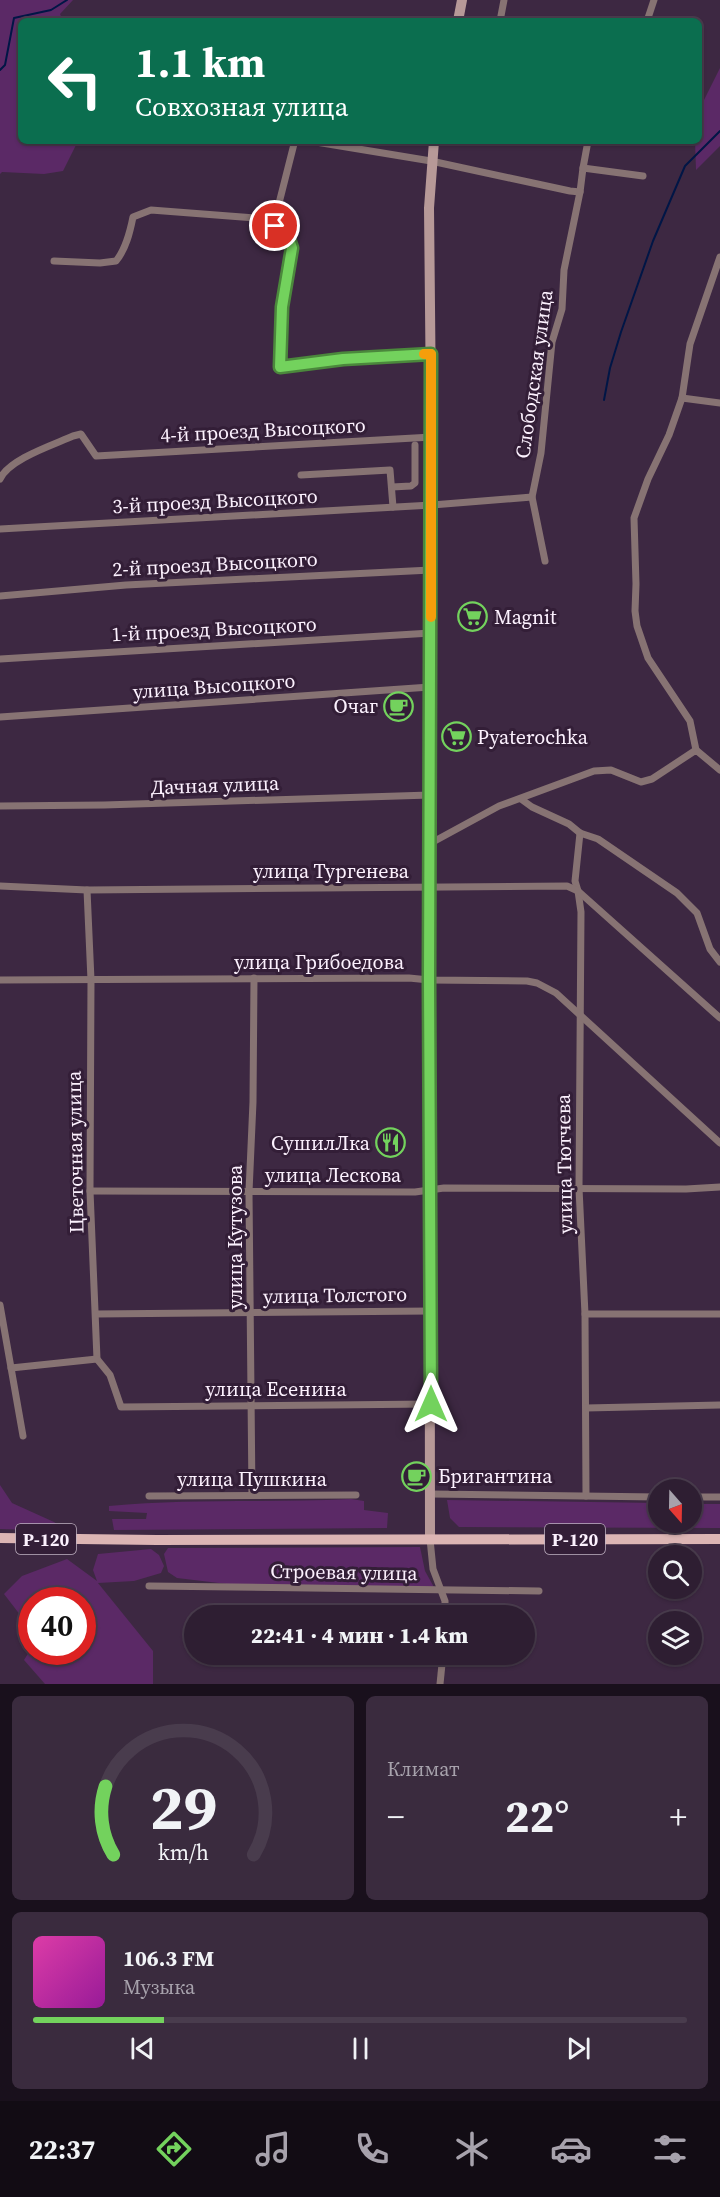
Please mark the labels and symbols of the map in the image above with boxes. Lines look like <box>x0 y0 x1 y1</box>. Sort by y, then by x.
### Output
pin <box>249 200 300 251</box>
street label: Слободская улица <box>508 287 560 460</box>
street label: 4-й проезд Высоцкого <box>160 411 366 449</box>
street label: 3-й проезд Высоцкого <box>112 482 318 520</box>
street label: 2-й проезд Высоцкого <box>112 545 318 583</box>
supermarket icon: Magnit <box>457 601 489 633</box>
place label: Magnit <box>494 603 557 631</box>
street label: 1-й проезд Высоцкого <box>111 610 317 648</box>
street label: улица Высоцкого <box>132 666 296 706</box>
cafe icon: Очаг <box>383 690 415 722</box>
place label: Очаг <box>334 692 378 720</box>
supermarket icon: Pyaterochka <box>440 721 472 753</box>
place label: Pyaterochka <box>477 723 589 751</box>
street label: Дачная улица <box>150 769 281 801</box>
street label: улица Тургенева <box>253 857 410 885</box>
street label: улица Грибоедова <box>234 948 405 976</box>
street label: Цветочная улица <box>60 1070 90 1234</box>
street label: улица Тютчева <box>549 1093 579 1234</box>
restaurant icon: СушилЛка <box>375 1127 407 1159</box>
place label: СушилЛка <box>271 1129 371 1157</box>
street label: улица Лескова <box>265 1161 402 1189</box>
street label: улица Кутузова <box>221 1164 249 1309</box>
street label: улица Толстого <box>263 1280 407 1310</box>
position arrow <box>399 1372 463 1436</box>
street label: улица Есенина <box>205 1375 347 1403</box>
cafe icon: Бригантина <box>401 1460 433 1492</box>
place label: Бригантина <box>438 1462 553 1490</box>
street label: улица Пушкина <box>177 1465 328 1493</box>
north arrow <box>648 1479 702 1533</box>
road number: Р-120 <box>16 1524 76 1554</box>
road number: Р-120 <box>545 1524 605 1554</box>
street label: Строевая улица <box>270 1557 419 1587</box>
speed limit sign: 40 <box>18 1587 96 1665</box>

